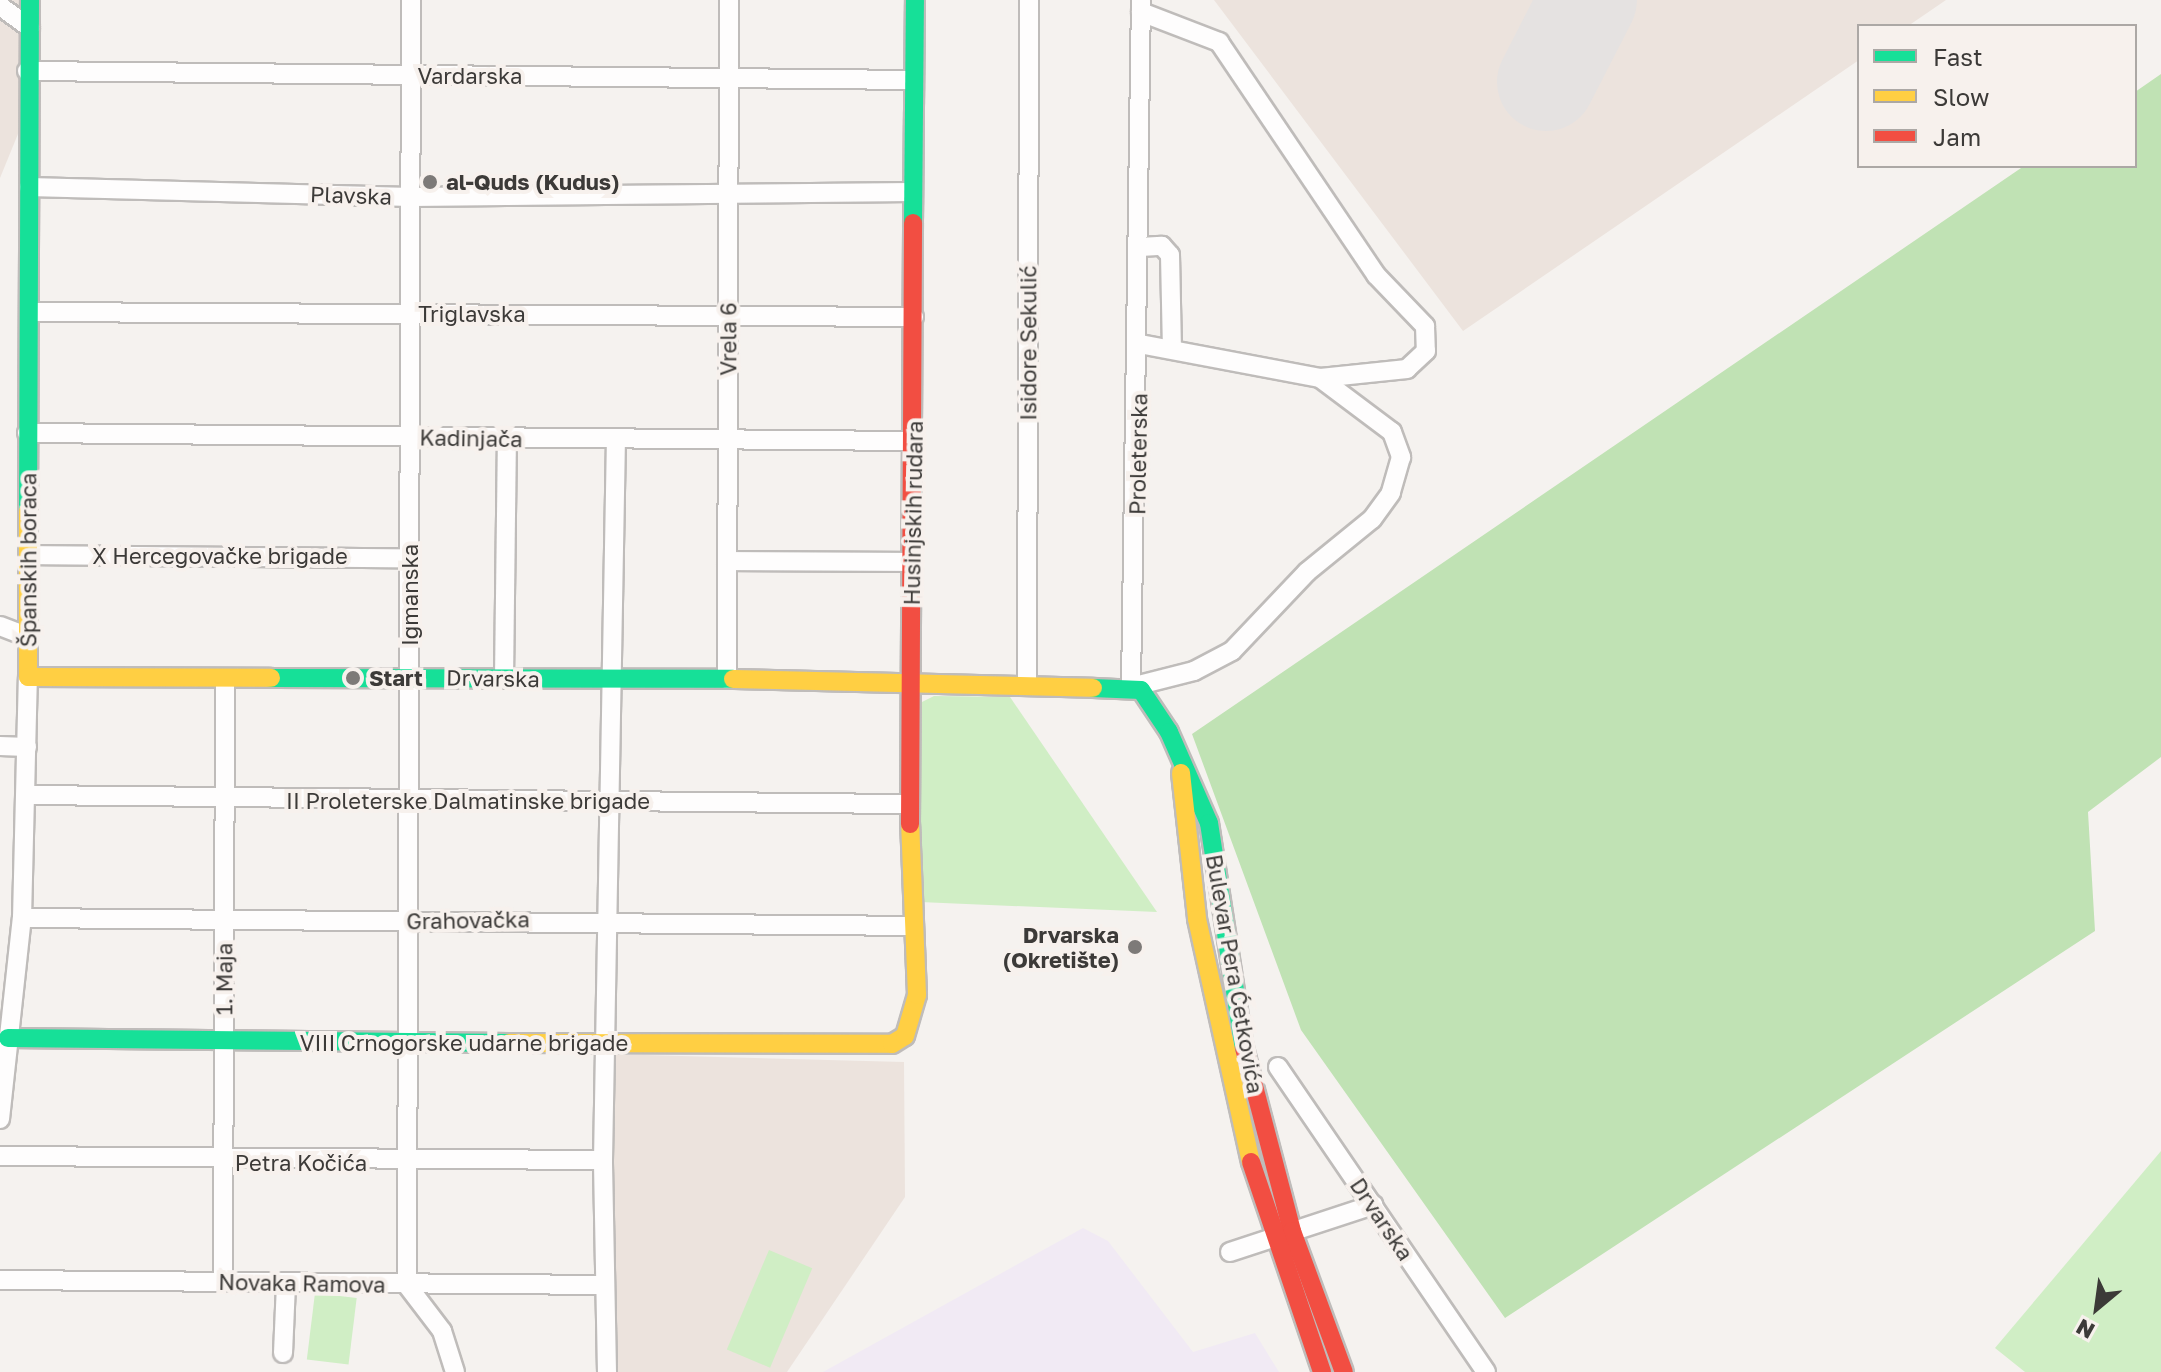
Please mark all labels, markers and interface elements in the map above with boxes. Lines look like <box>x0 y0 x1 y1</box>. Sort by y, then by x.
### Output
legend <box>1857 24 2137 168</box>
text: Fast <box>1933 42 1983 71</box>
street label: Vardarska <box>417 63 523 89</box>
text: Slow <box>1933 82 1989 111</box>
text: Jam <box>1933 122 1981 151</box>
place label: al-Quds (Kudus) <box>446 169 619 195</box>
marker: al-Quds (Kudus) <box>421 173 439 191</box>
street label: Plavska <box>310 180 392 210</box>
street label: Isidore Sekulić <box>1015 265 1041 421</box>
street label: Triglavska <box>418 301 526 327</box>
street label: Vrela 6 <box>715 302 741 376</box>
street label: Proleterska <box>1124 393 1152 515</box>
street label: Husinjskih rudara <box>898 420 928 606</box>
street label: Kadinjača <box>419 424 523 452</box>
street label: Španskih boraca <box>15 473 41 647</box>
street label: X Hercegovačke brigade <box>92 543 348 569</box>
street label: Igmanska <box>397 544 423 646</box>
street label: Drvarska <box>446 664 540 692</box>
place label: Start <box>369 665 423 691</box>
marker: Start <box>344 669 362 687</box>
street label: II Proleterske Dalmatinske brigade <box>286 788 650 814</box>
street label: Bulevar Pera Ćetkovića <box>1201 852 1269 1096</box>
street label: Grahovačka <box>406 906 530 934</box>
place label: Drvarska (Okretište) <box>1003 921 1119 972</box>
marker: Drvarska (Okretište) <box>1126 938 1144 956</box>
street label: 1. Maja <box>211 943 237 1015</box>
street label: VIII Crnogorske udarne brigade <box>300 1030 628 1056</box>
street label: Petra Kočića <box>235 1150 367 1176</box>
street label: Drvarska <box>1345 1173 1419 1265</box>
street label: Novaka Ramova <box>218 1268 386 1298</box>
north arrow <box>2057 1268 2137 1348</box>
text: N <box>2071 1314 2099 1345</box>

